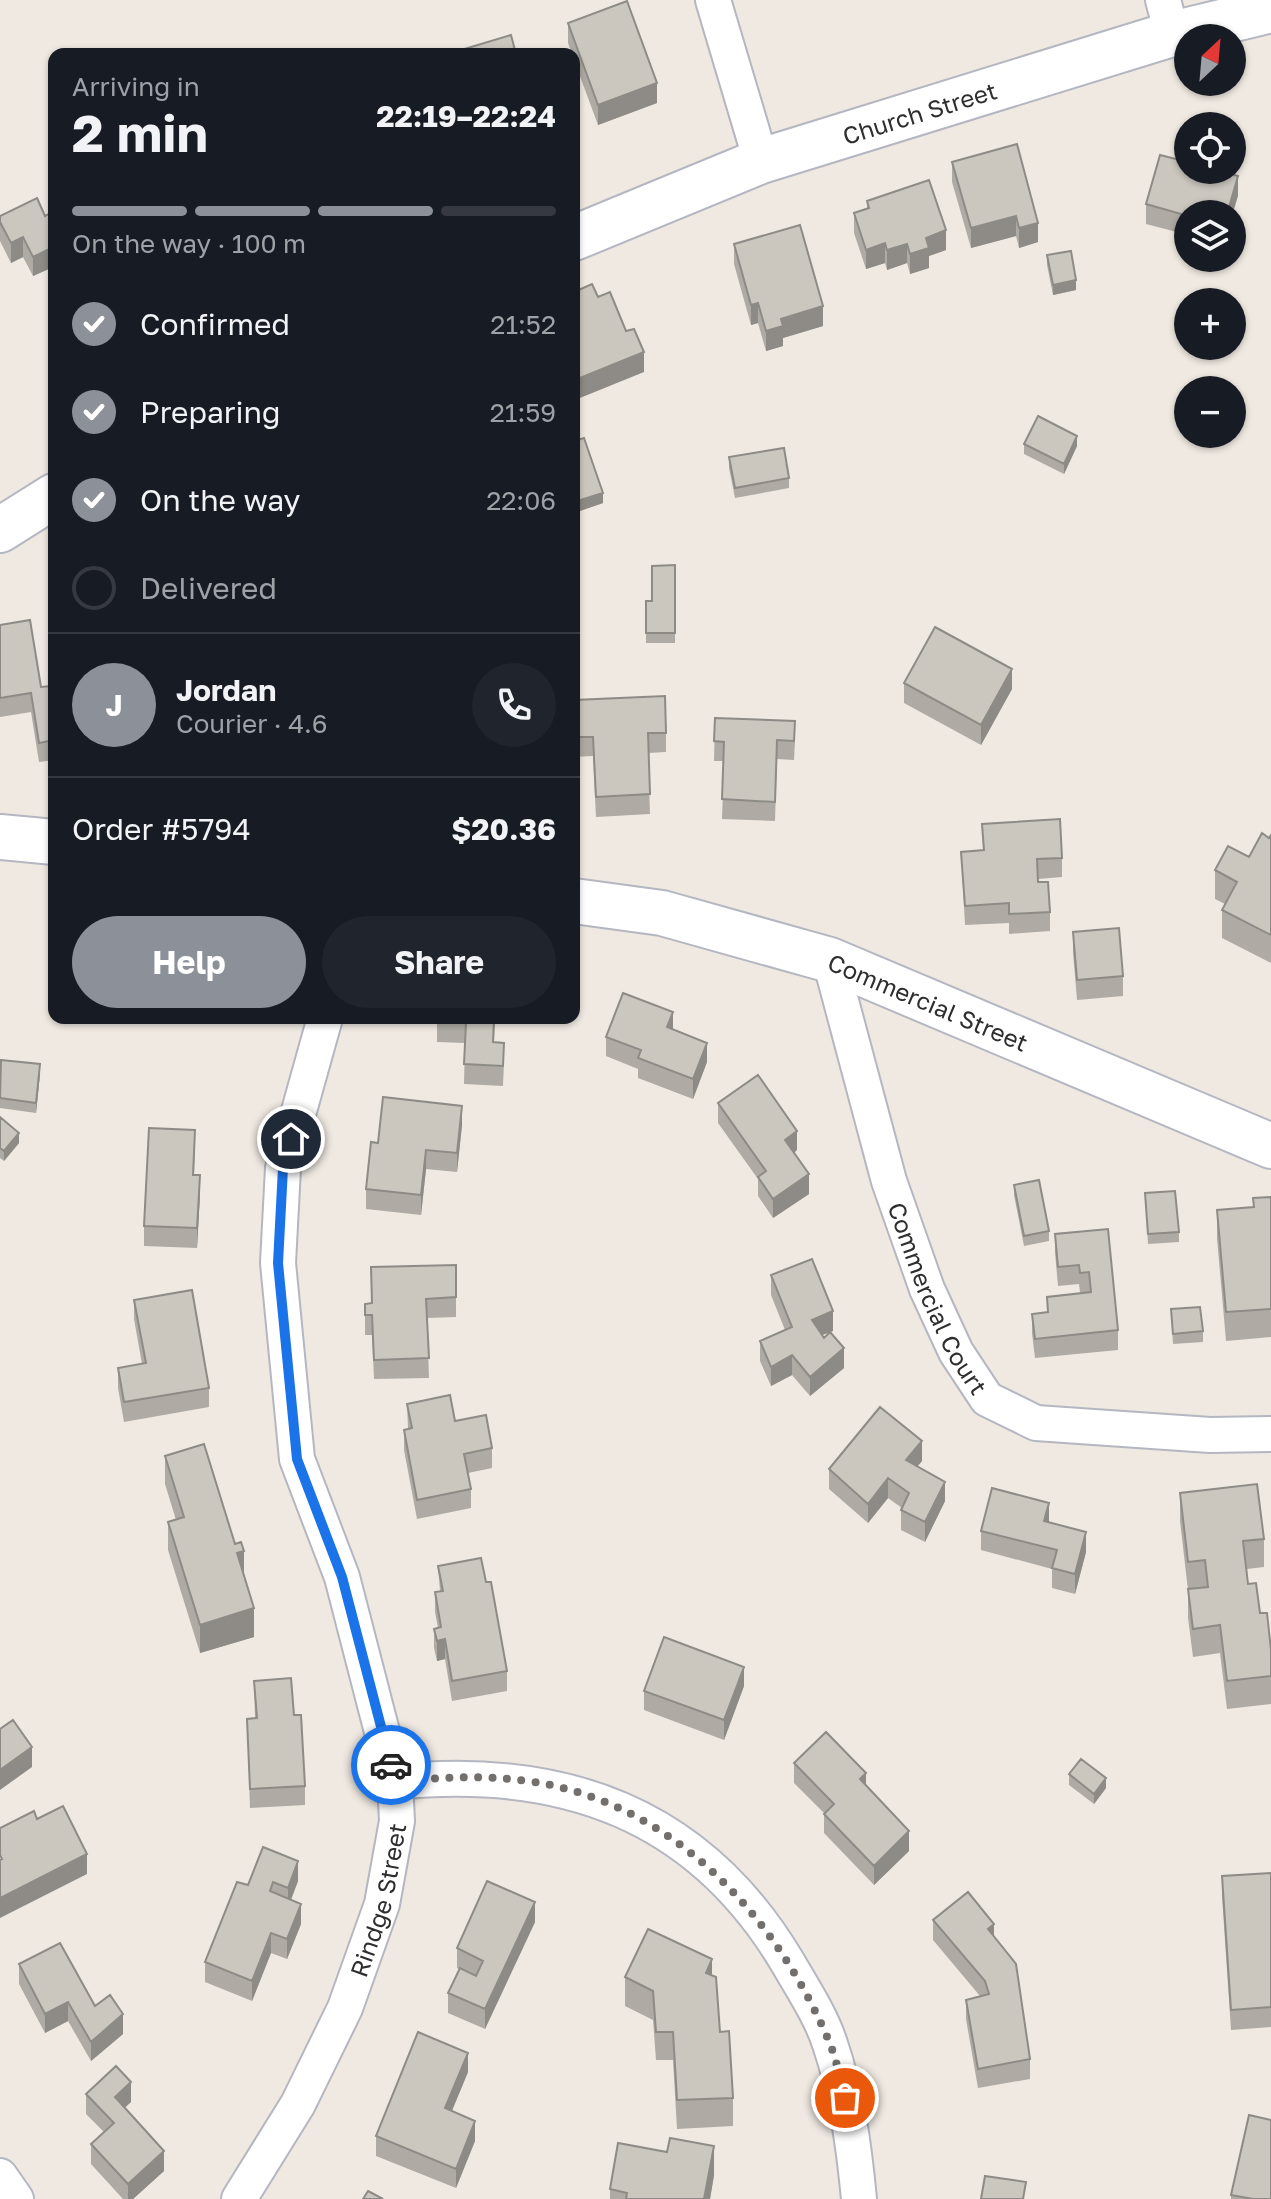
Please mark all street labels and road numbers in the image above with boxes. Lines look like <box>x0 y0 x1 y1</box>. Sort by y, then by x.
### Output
street label: Church Street <box>839 75 1000 149</box>
street label: Commercial Street <box>824 947 1033 1056</box>
street label: Commercial Court <box>883 1198 994 1399</box>
street label: Rindge Street <box>343 1821 411 1981</box>

